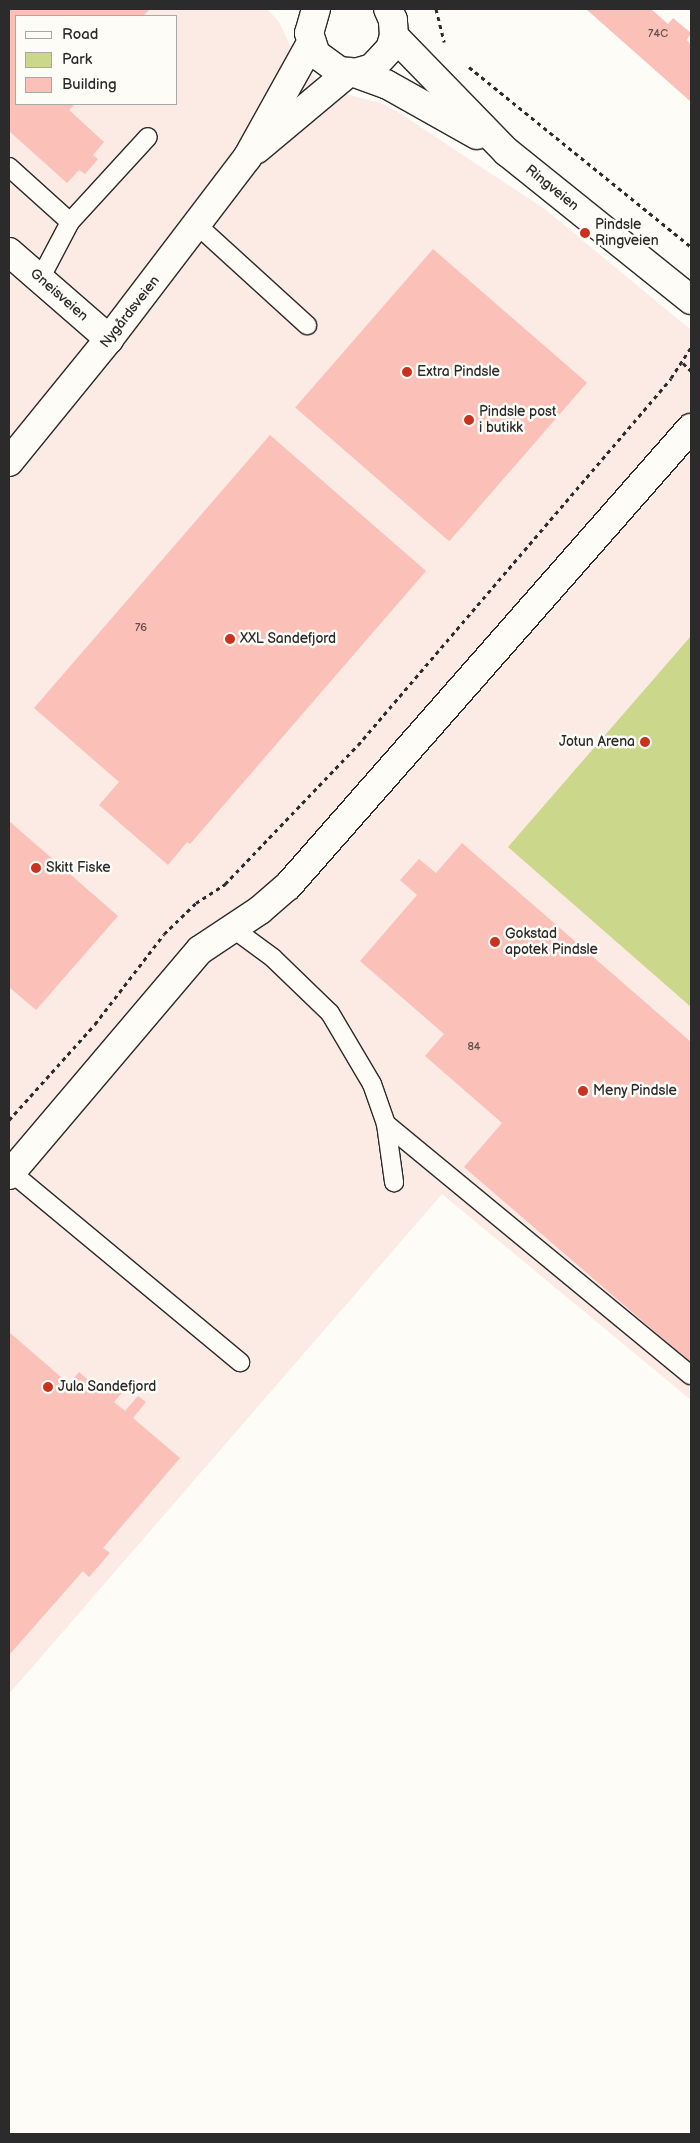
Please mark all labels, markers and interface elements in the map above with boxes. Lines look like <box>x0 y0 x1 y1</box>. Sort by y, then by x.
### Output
legend <box>15 15 178 105</box>
text: Road <box>62 25 98 44</box>
house number: 74C <box>648 27 668 41</box>
text: Park <box>62 50 92 69</box>
text: Building <box>62 75 117 94</box>
street label: Ringveien <box>522 161 582 215</box>
place label: Pindsle Ringveien <box>595 217 659 250</box>
marker: Pindsle Ringveien <box>579 227 591 239</box>
street label: Gneisveien <box>27 265 91 325</box>
street label: Nygårdsveien <box>97 273 163 351</box>
place label: Extra Pindsle <box>417 364 500 380</box>
marker: Extra Pindsle <box>401 366 413 378</box>
place label: Pindsle post i butikk <box>479 404 556 437</box>
marker: Pindsle post i butikk <box>463 414 475 426</box>
house number: 76 <box>135 621 147 635</box>
place label: XXL Sandefjord <box>240 631 336 647</box>
marker: XXL Sandefjord <box>224 633 236 645</box>
place label: Jotun Arena <box>559 734 635 750</box>
marker: Jotun Arena <box>639 736 651 748</box>
place label: Skitt Fiske <box>46 860 110 876</box>
marker: Skitt Fiske <box>30 862 42 874</box>
place label: Gokstad apotek Pindsle <box>505 926 598 959</box>
marker: Gokstad apotek Pindsle <box>489 936 501 948</box>
house number: 84 <box>467 1040 481 1054</box>
place label: Meny Pindsle <box>593 1083 678 1099</box>
marker: Meny Pindsle <box>577 1085 589 1097</box>
place label: Jula Sandefjord <box>58 1379 157 1395</box>
marker: Jula Sandefjord <box>42 1381 54 1393</box>

